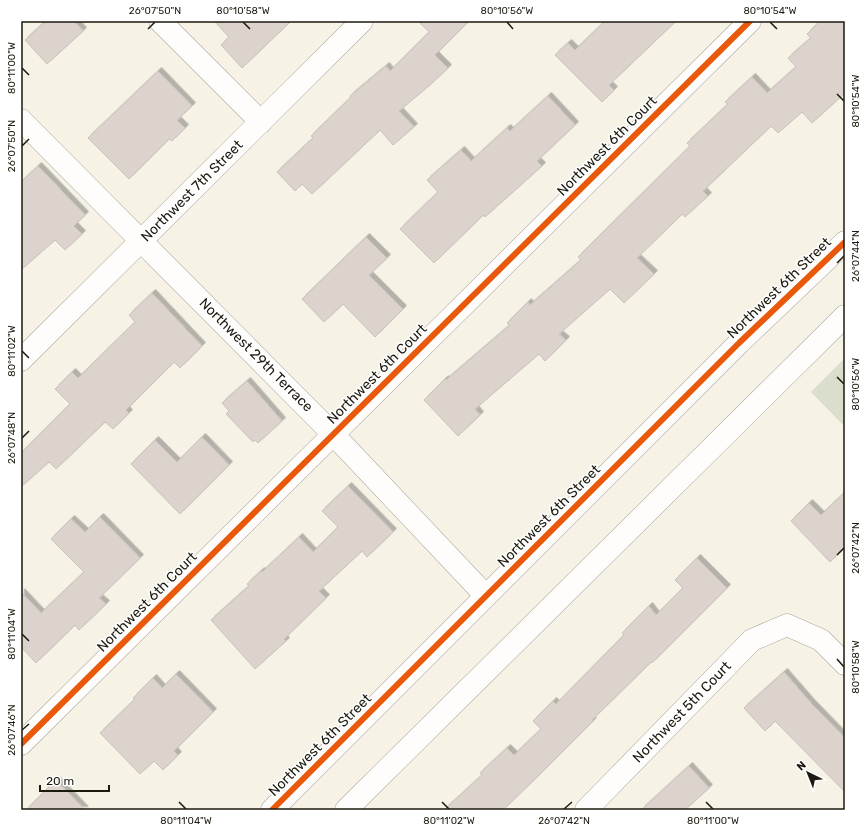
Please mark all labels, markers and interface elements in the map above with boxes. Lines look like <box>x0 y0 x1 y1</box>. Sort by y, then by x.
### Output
text: 26°07'50"N <box>129 5 181 17</box>
text: 80°10'58"W <box>216 5 270 17</box>
text: 80°10'56"W <box>481 5 533 17</box>
text: 80°10'54"W <box>743 5 797 17</box>
text: 80°11'00"W <box>6 42 18 94</box>
text: 80°10'54"W <box>850 74 862 128</box>
street label: Northwest 6th Court <box>553 92 661 200</box>
text: 26°07'50"N <box>6 120 18 172</box>
street label: Northwest 7th Street <box>138 136 247 245</box>
text: 26°07'44"N <box>850 230 862 282</box>
street label: Northwest 6th Street <box>723 234 835 342</box>
street label: Northwest 29th Terrace <box>196 295 317 416</box>
street label: Northwest 6th Court <box>323 320 431 428</box>
text: 80°11'02"W <box>6 325 18 377</box>
text: 80°10'56"W <box>850 358 862 410</box>
text: 26°07'48"N <box>6 412 18 464</box>
street label: Northwest 6th Street <box>494 461 604 571</box>
text: 26°07'42"N <box>850 522 862 574</box>
street label: Northwest 6th Court <box>93 548 201 656</box>
text: 80°11'04"W <box>6 608 18 660</box>
text: 80°10'58"W <box>850 640 862 694</box>
street label: Northwest 5th Court <box>629 657 735 766</box>
street label: Northwest 6th Street <box>265 690 375 800</box>
text: 26°07'46"N <box>6 704 18 756</box>
north arrow <box>788 753 828 793</box>
text: N <box>794 759 809 774</box>
scale bar <box>40 767 109 793</box>
text: 20 m <box>46 774 74 788</box>
text: 80°11'04"W <box>160 815 212 827</box>
text: 80°11'02"W <box>423 815 475 827</box>
text: 26°07'42"N <box>538 815 590 827</box>
text: 80°11'00"W <box>687 815 739 827</box>

